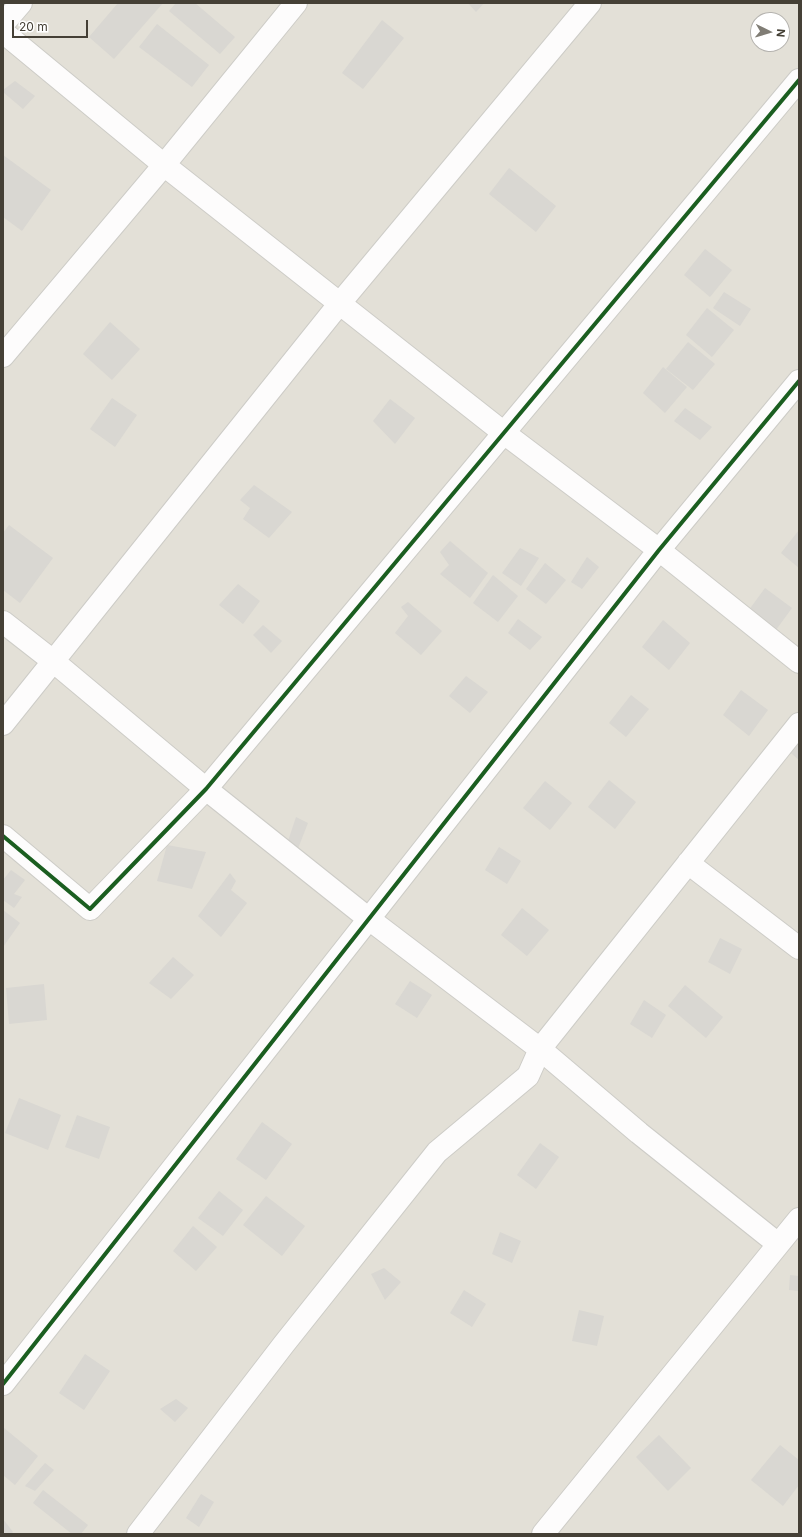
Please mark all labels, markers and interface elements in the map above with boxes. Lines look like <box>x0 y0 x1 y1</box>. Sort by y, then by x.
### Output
scale bar <box>14 12 90 38</box>
north arrow <box>750 12 790 52</box>
text: 20 m <box>19 19 48 34</box>
text: N <box>774 28 788 38</box>

